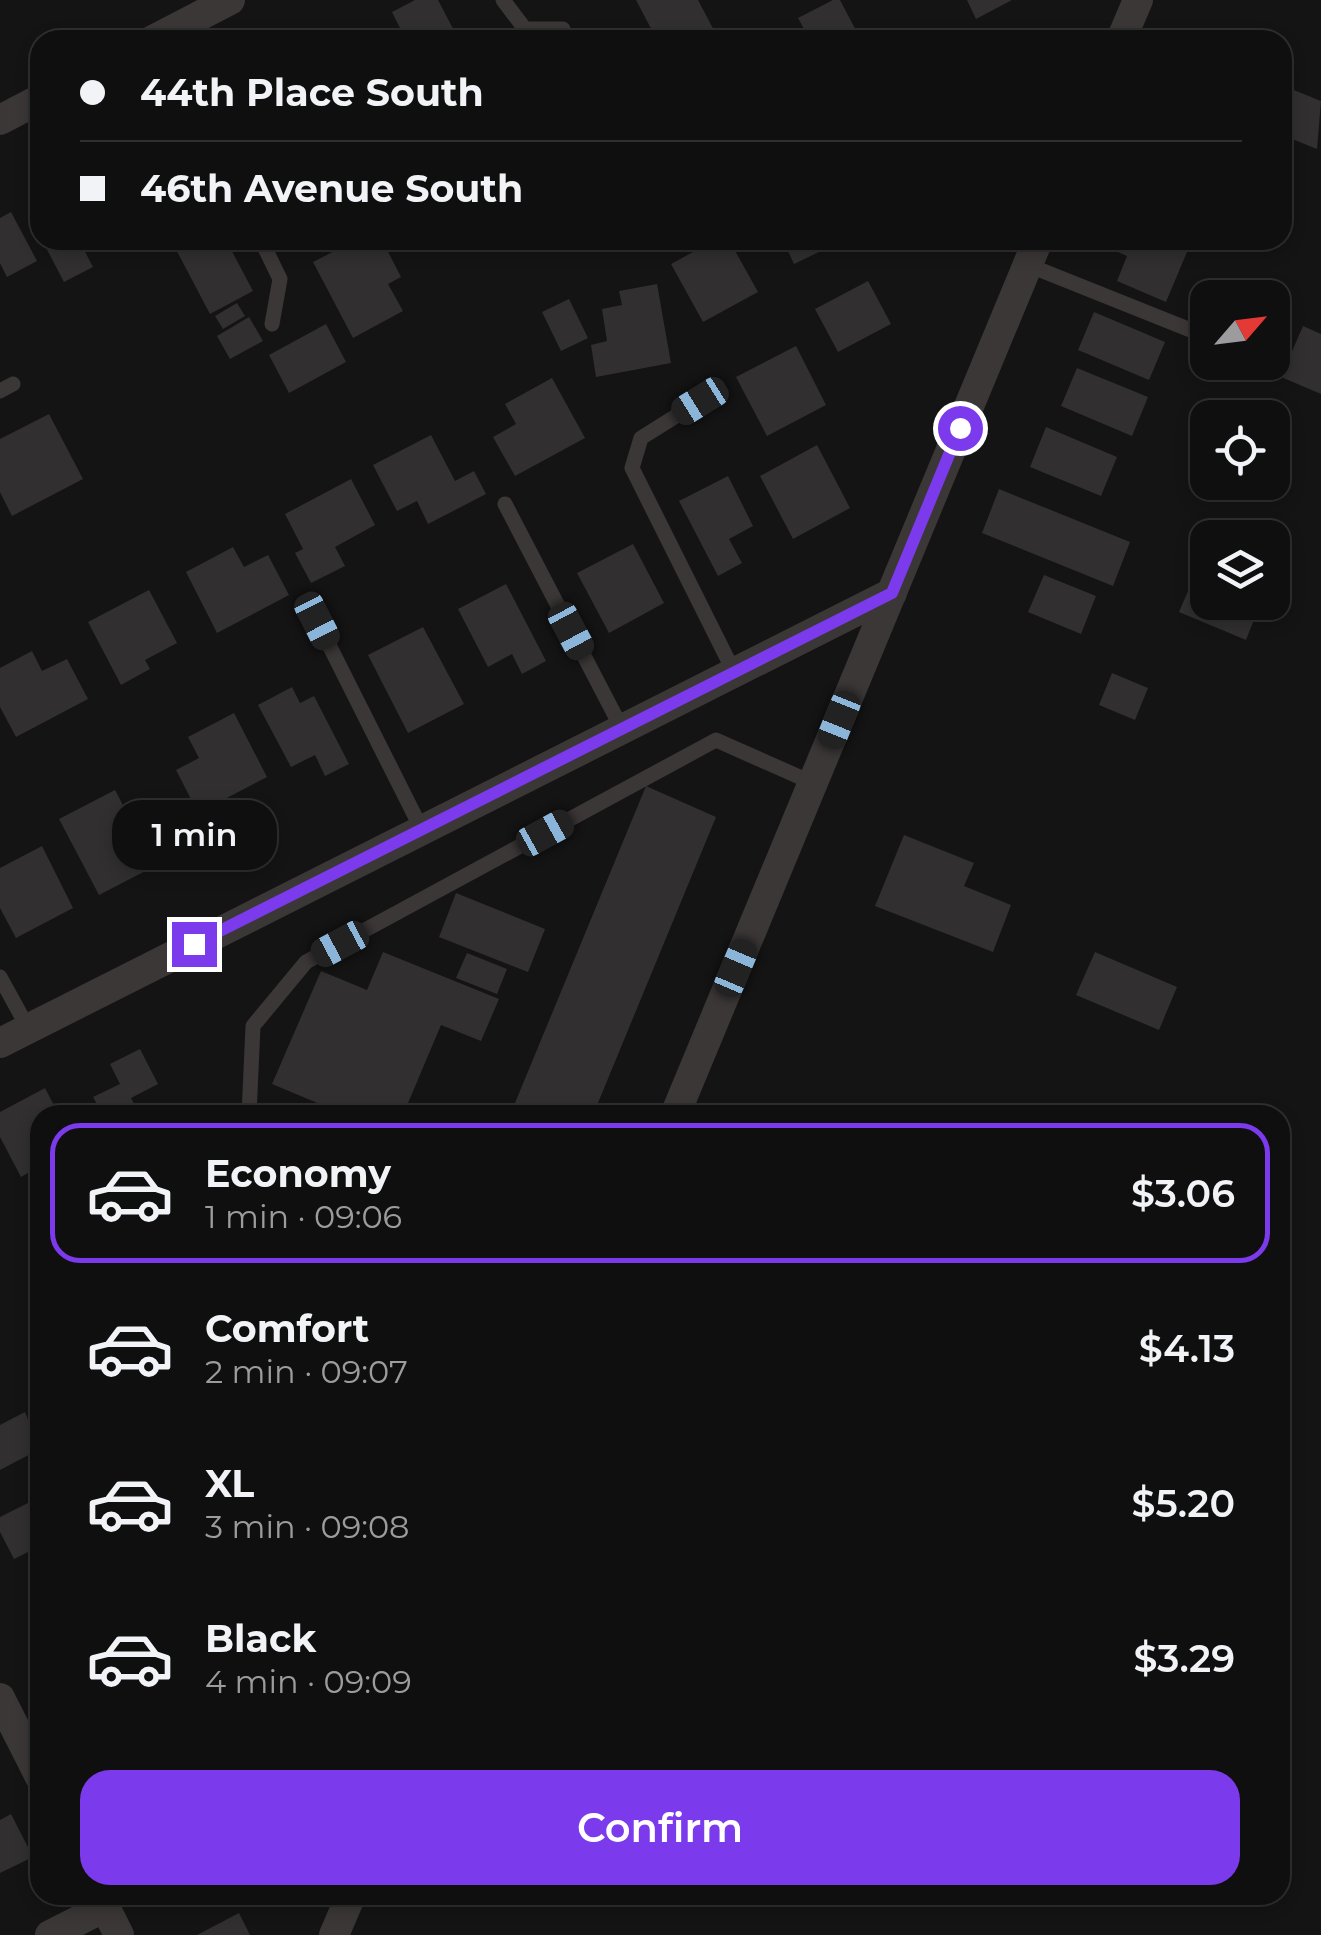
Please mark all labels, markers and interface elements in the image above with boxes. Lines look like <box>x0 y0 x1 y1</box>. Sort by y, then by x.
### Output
text: 44th Place South <box>140 69 484 116</box>
text: 46th Avenue South <box>140 165 523 212</box>
north arrow <box>1190 280 1290 380</box>
map controls <box>1190 280 1290 620</box>
car <box>667 372 733 430</box>
button: locate <box>1190 400 1290 500</box>
route start <box>938 406 983 451</box>
button: layers <box>1190 520 1290 620</box>
car <box>290 587 344 655</box>
car <box>544 597 598 665</box>
car <box>814 687 864 753</box>
callout: 1 min <box>111 799 276 869</box>
car <box>511 805 579 861</box>
text: 1 min <box>152 815 237 854</box>
car <box>306 917 374 971</box>
route end <box>172 922 217 967</box>
car <box>710 935 762 1001</box>
icon: car <box>85 1148 175 1238</box>
text: Economy <box>205 1150 391 1197</box>
text: $3.06 <box>1131 1170 1235 1217</box>
text: 1 min · 09:06 <box>205 1197 402 1236</box>
icon: car <box>85 1303 175 1393</box>
text: Comfort <box>205 1305 369 1352</box>
text: $4.13 <box>1139 1325 1235 1372</box>
text: 2 min · 09:07 <box>205 1352 408 1391</box>
icon: car <box>85 1458 175 1548</box>
text: XL <box>205 1460 254 1507</box>
text: $5.20 <box>1132 1480 1235 1527</box>
text: 3 min · 09:08 <box>205 1507 410 1546</box>
icon: car <box>85 1613 175 1703</box>
text: Black <box>205 1615 316 1662</box>
text: $3.29 <box>1134 1635 1235 1682</box>
text: 4 min · 09:09 <box>205 1662 412 1701</box>
button: Confirm <box>80 1770 1240 1885</box>

